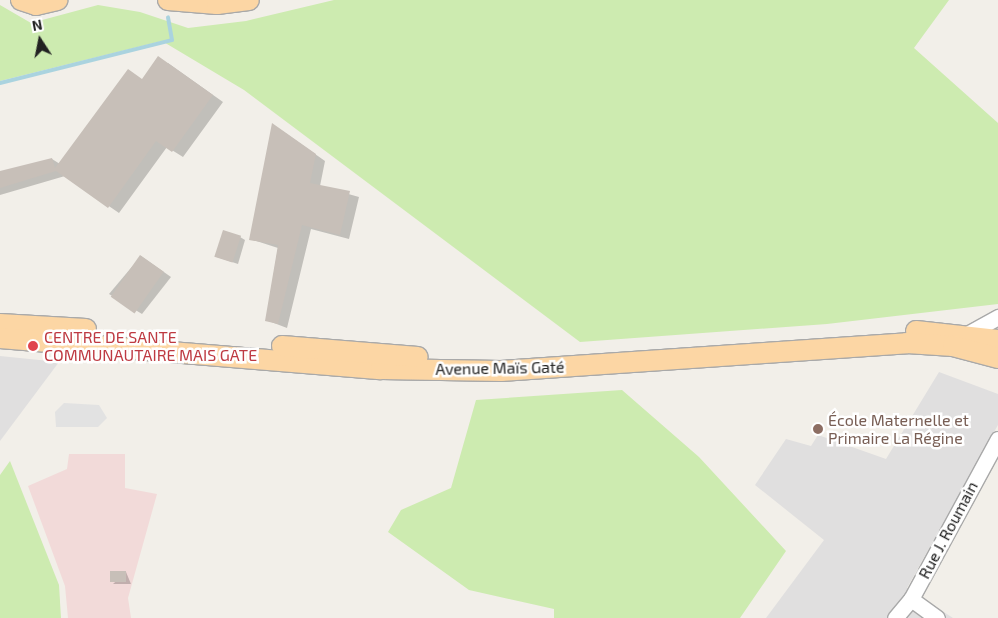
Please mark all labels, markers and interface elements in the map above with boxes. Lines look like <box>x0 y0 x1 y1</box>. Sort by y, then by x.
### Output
north arrow <box>15 15 65 65</box>
text: N <box>30 15 44 34</box>
place label: CENTRE DE SANTE COMMUNAUTAIRE MAIS GATE <box>44 327 257 365</box>
marker: CENTRE DE SANTE COMMUNAUTAIRE MAIS GATE <box>26 339 40 353</box>
street label: Avenue Maïs Gaté <box>435 357 565 379</box>
place label: École Maternelle et Primaire La Régine <box>828 410 969 448</box>
marker: École Maternelle et Primaire La Régine <box>812 423 824 435</box>
street label: Rue J. Roumain <box>914 478 982 582</box>

